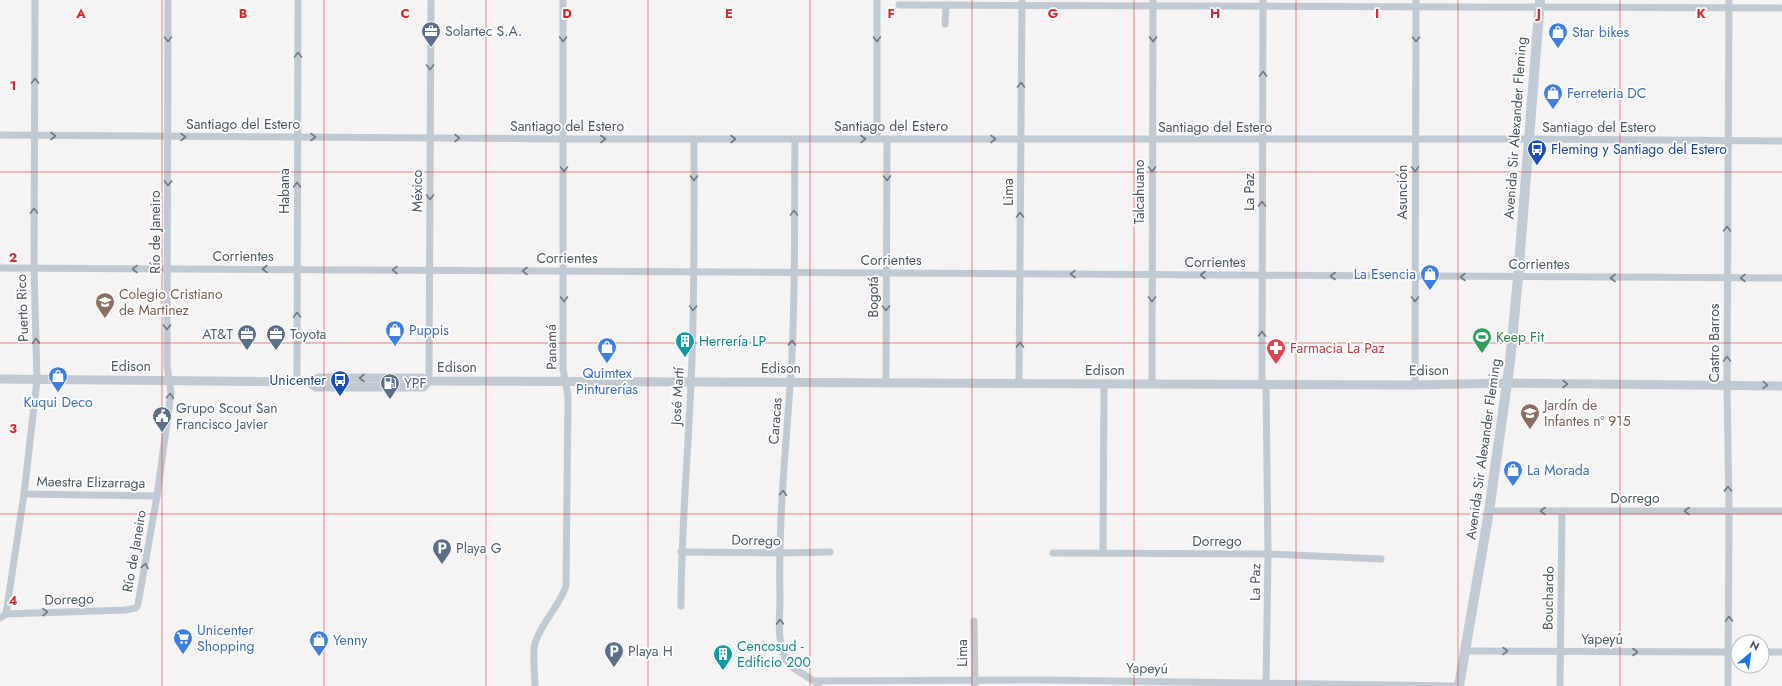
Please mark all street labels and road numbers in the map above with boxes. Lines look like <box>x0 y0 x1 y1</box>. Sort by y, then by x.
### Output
street label: Avenida Sir Alexander Fleming <box>1499 36 1531 220</box>
street label: Santiago del Estero <box>186 114 300 134</box>
street label: Santiago del Estero <box>510 116 624 136</box>
street label: Santiago del Estero <box>834 116 948 136</box>
street label: Santiago del Estero <box>1158 117 1272 137</box>
street label: Santiago del Estero <box>1542 117 1656 137</box>
street label: Talcahuano <box>1129 159 1149 224</box>
street label: Asunción <box>1392 165 1412 219</box>
street label: Habana <box>274 168 294 214</box>
street label: México <box>407 169 427 212</box>
street label: La Paz <box>1239 173 1259 211</box>
street label: Lima <box>998 178 1018 206</box>
street label: Río de Janeiro <box>145 190 165 274</box>
street label: Corrientes <box>212 246 274 266</box>
street label: Corrientes <box>536 248 598 268</box>
street label: Corrientes <box>860 250 922 270</box>
street label: Corrientes <box>1184 252 1246 272</box>
street label: Corrientes <box>1508 254 1570 274</box>
street label: Puerto Rico <box>11 273 33 342</box>
street label: Bogotá <box>863 276 883 318</box>
street label: Castro Barros <box>1704 303 1724 383</box>
street label: Panamá <box>541 324 561 370</box>
street label: Edison <box>111 356 151 376</box>
street label: Edison <box>437 357 477 377</box>
street label: Avenida Sir Alexander Fleming <box>1460 357 1506 541</box>
street label: Edison <box>761 358 801 378</box>
street label: Edison <box>1085 360 1125 380</box>
street label: Edison <box>1409 360 1449 380</box>
street label: José Martí <box>665 365 689 427</box>
street label: Caracas <box>763 397 787 445</box>
street label: Maestra Elizarraga <box>36 471 146 493</box>
street label: Dorrego <box>1610 488 1660 508</box>
street label: Río de Janeiro <box>117 508 151 594</box>
street label: Dorrego <box>731 530 781 550</box>
street label: Dorrego <box>1192 531 1242 551</box>
street label: La Paz <box>1245 562 1265 601</box>
street label: Bouchardo <box>1537 565 1559 630</box>
street label: Dorrego <box>44 588 94 610</box>
street label: Yapeyú <box>1581 629 1623 649</box>
street label: Lima <box>952 639 972 667</box>
street label: Yapeyú <box>1126 658 1168 678</box>

